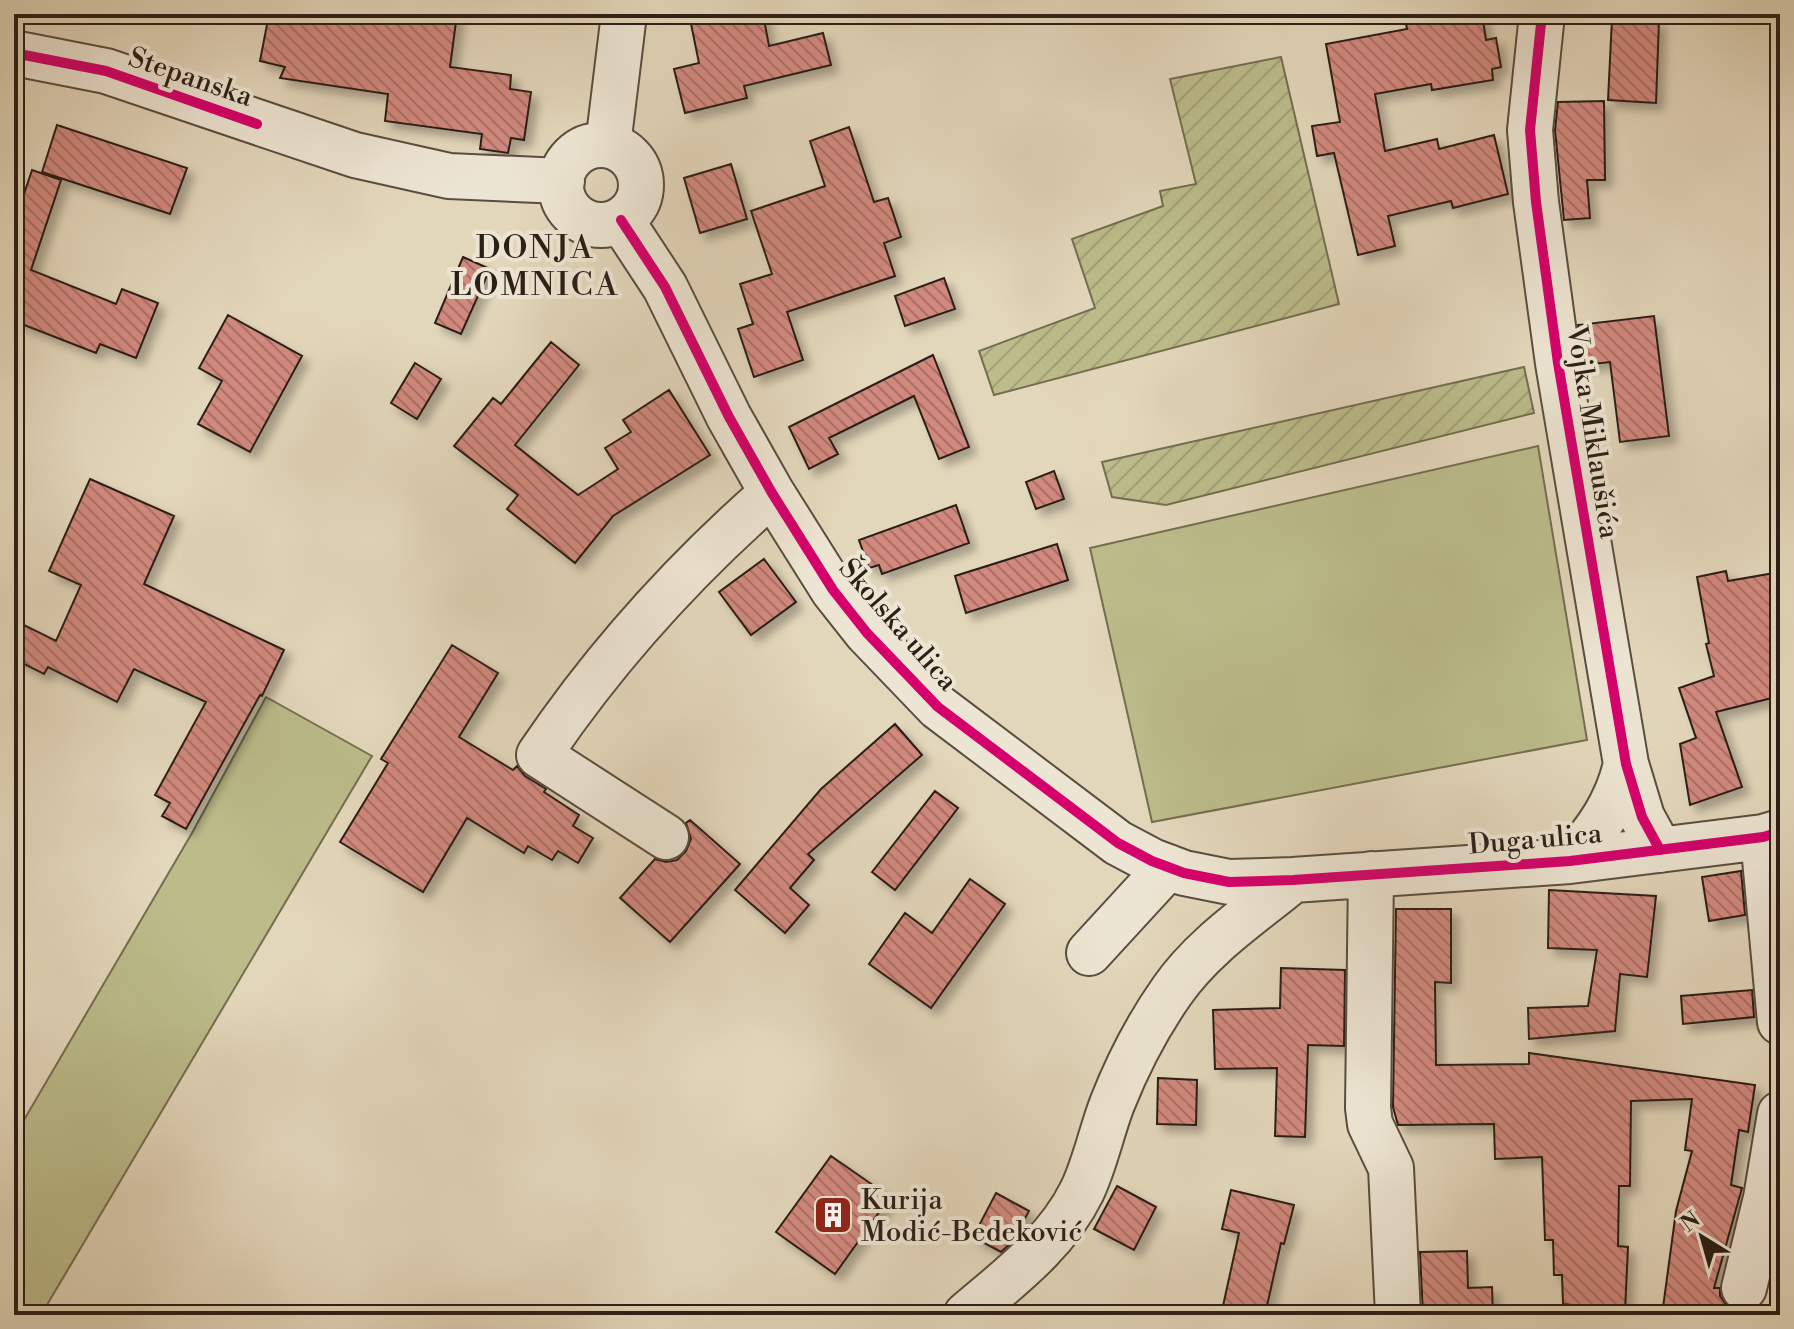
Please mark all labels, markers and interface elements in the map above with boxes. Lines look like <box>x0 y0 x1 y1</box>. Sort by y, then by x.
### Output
street label: Stepanska <box>124 40 258 115</box>
district label: DONJA LOMNICA <box>450 228 620 305</box>
street label: Vojka Miklaušića <box>1558 322 1627 542</box>
street label: Školska ulica <box>831 550 967 699</box>
street label: Duga ulica <box>1467 816 1604 863</box>
place label: Kurija Modić-Bedeković <box>861 1183 1082 1250</box>
building icon: Kurija Modić-Bedeković <box>812 1194 854 1236</box>
north arrow <box>1662 1197 1742 1277</box>
text: N <box>1676 1206 1706 1238</box>

